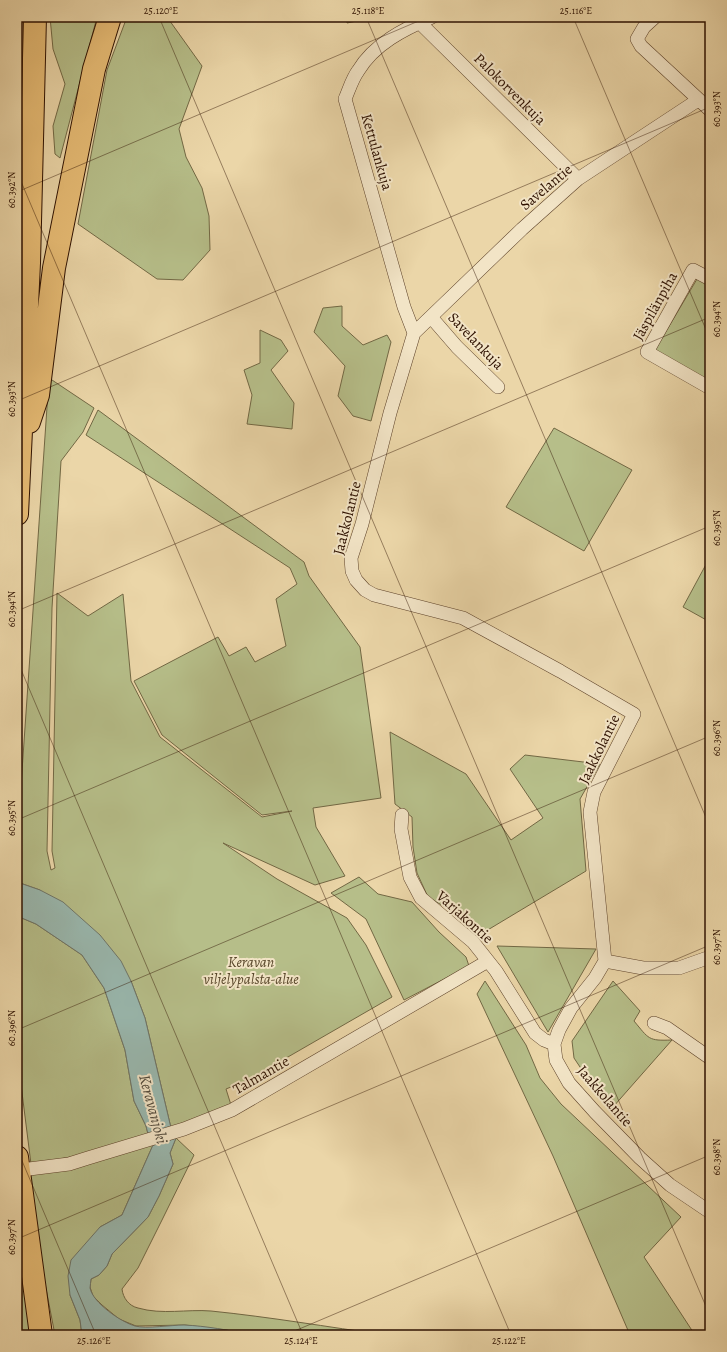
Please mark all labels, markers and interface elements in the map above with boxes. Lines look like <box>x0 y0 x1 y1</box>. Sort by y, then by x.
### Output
text: 25.120°E <box>144 4 178 17</box>
text: 25.118°E <box>352 4 384 17</box>
text: 25.116°E <box>560 4 592 17</box>
street label: Palokorvenkuja <box>470 49 550 129</box>
text: 60.393°N <box>710 91 723 127</box>
street label: Kettulankuja <box>357 111 397 193</box>
street label: Savelantie <box>516 159 576 215</box>
text: 60.392°N <box>5 172 18 208</box>
street label: Jäspilänpiha <box>628 268 682 344</box>
text: 60.394°N <box>710 301 723 337</box>
street label: Savelankuja <box>444 308 508 374</box>
text: 60.393°N <box>5 381 18 417</box>
street label: Jaakkolantie <box>328 479 366 557</box>
text: 60.395°N <box>710 510 723 546</box>
text: 60.394°N <box>5 591 18 627</box>
street label: Jaakkolantie <box>574 711 625 787</box>
text: 60.396°N <box>710 720 723 756</box>
text: 60.395°N <box>5 800 18 836</box>
street label: Varjakontie <box>431 885 498 948</box>
text: 60.397°N <box>710 929 723 965</box>
park label: Keravan viljelypalsta-alue <box>203 952 299 989</box>
text: 60.396°N <box>5 1010 18 1046</box>
street label: Talmantie <box>229 1051 293 1099</box>
street label: Jaakkolantie <box>573 1061 637 1131</box>
water label: Keravanjoki <box>133 1072 173 1146</box>
text: 60.398°N <box>710 1139 723 1175</box>
text: 60.397°N <box>5 1219 18 1255</box>
text: 25.126°E <box>77 1334 111 1347</box>
text: 25.124°E <box>284 1334 318 1347</box>
text: 25.122°E <box>492 1334 526 1347</box>

